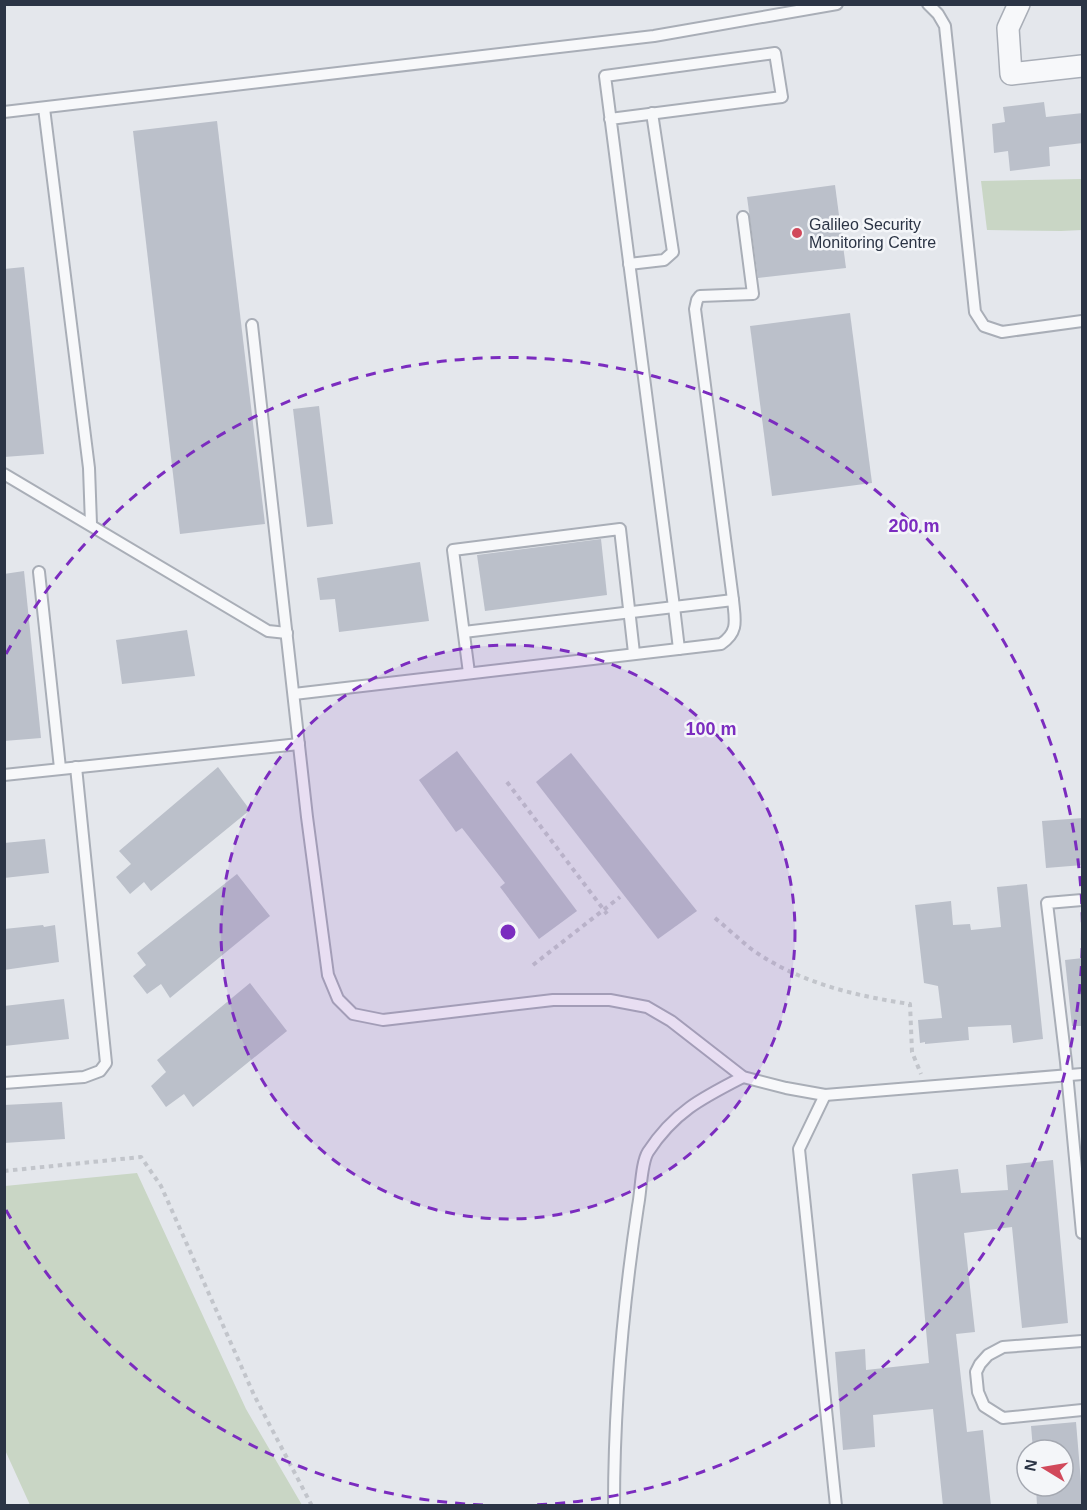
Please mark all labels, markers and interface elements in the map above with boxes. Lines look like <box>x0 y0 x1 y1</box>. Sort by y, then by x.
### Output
place label: Galileo Security Monitoring Centre <box>809 216 936 251</box>
marker: Galileo Security Monitoring Centre <box>790 226 804 240</box>
text: 200 m <box>888 516 940 536</box>
text: 100 m <box>685 719 737 739</box>
centre of rings <box>498 922 518 942</box>
north arrow <box>1015 1438 1075 1498</box>
text: N <box>1021 1458 1040 1473</box>

